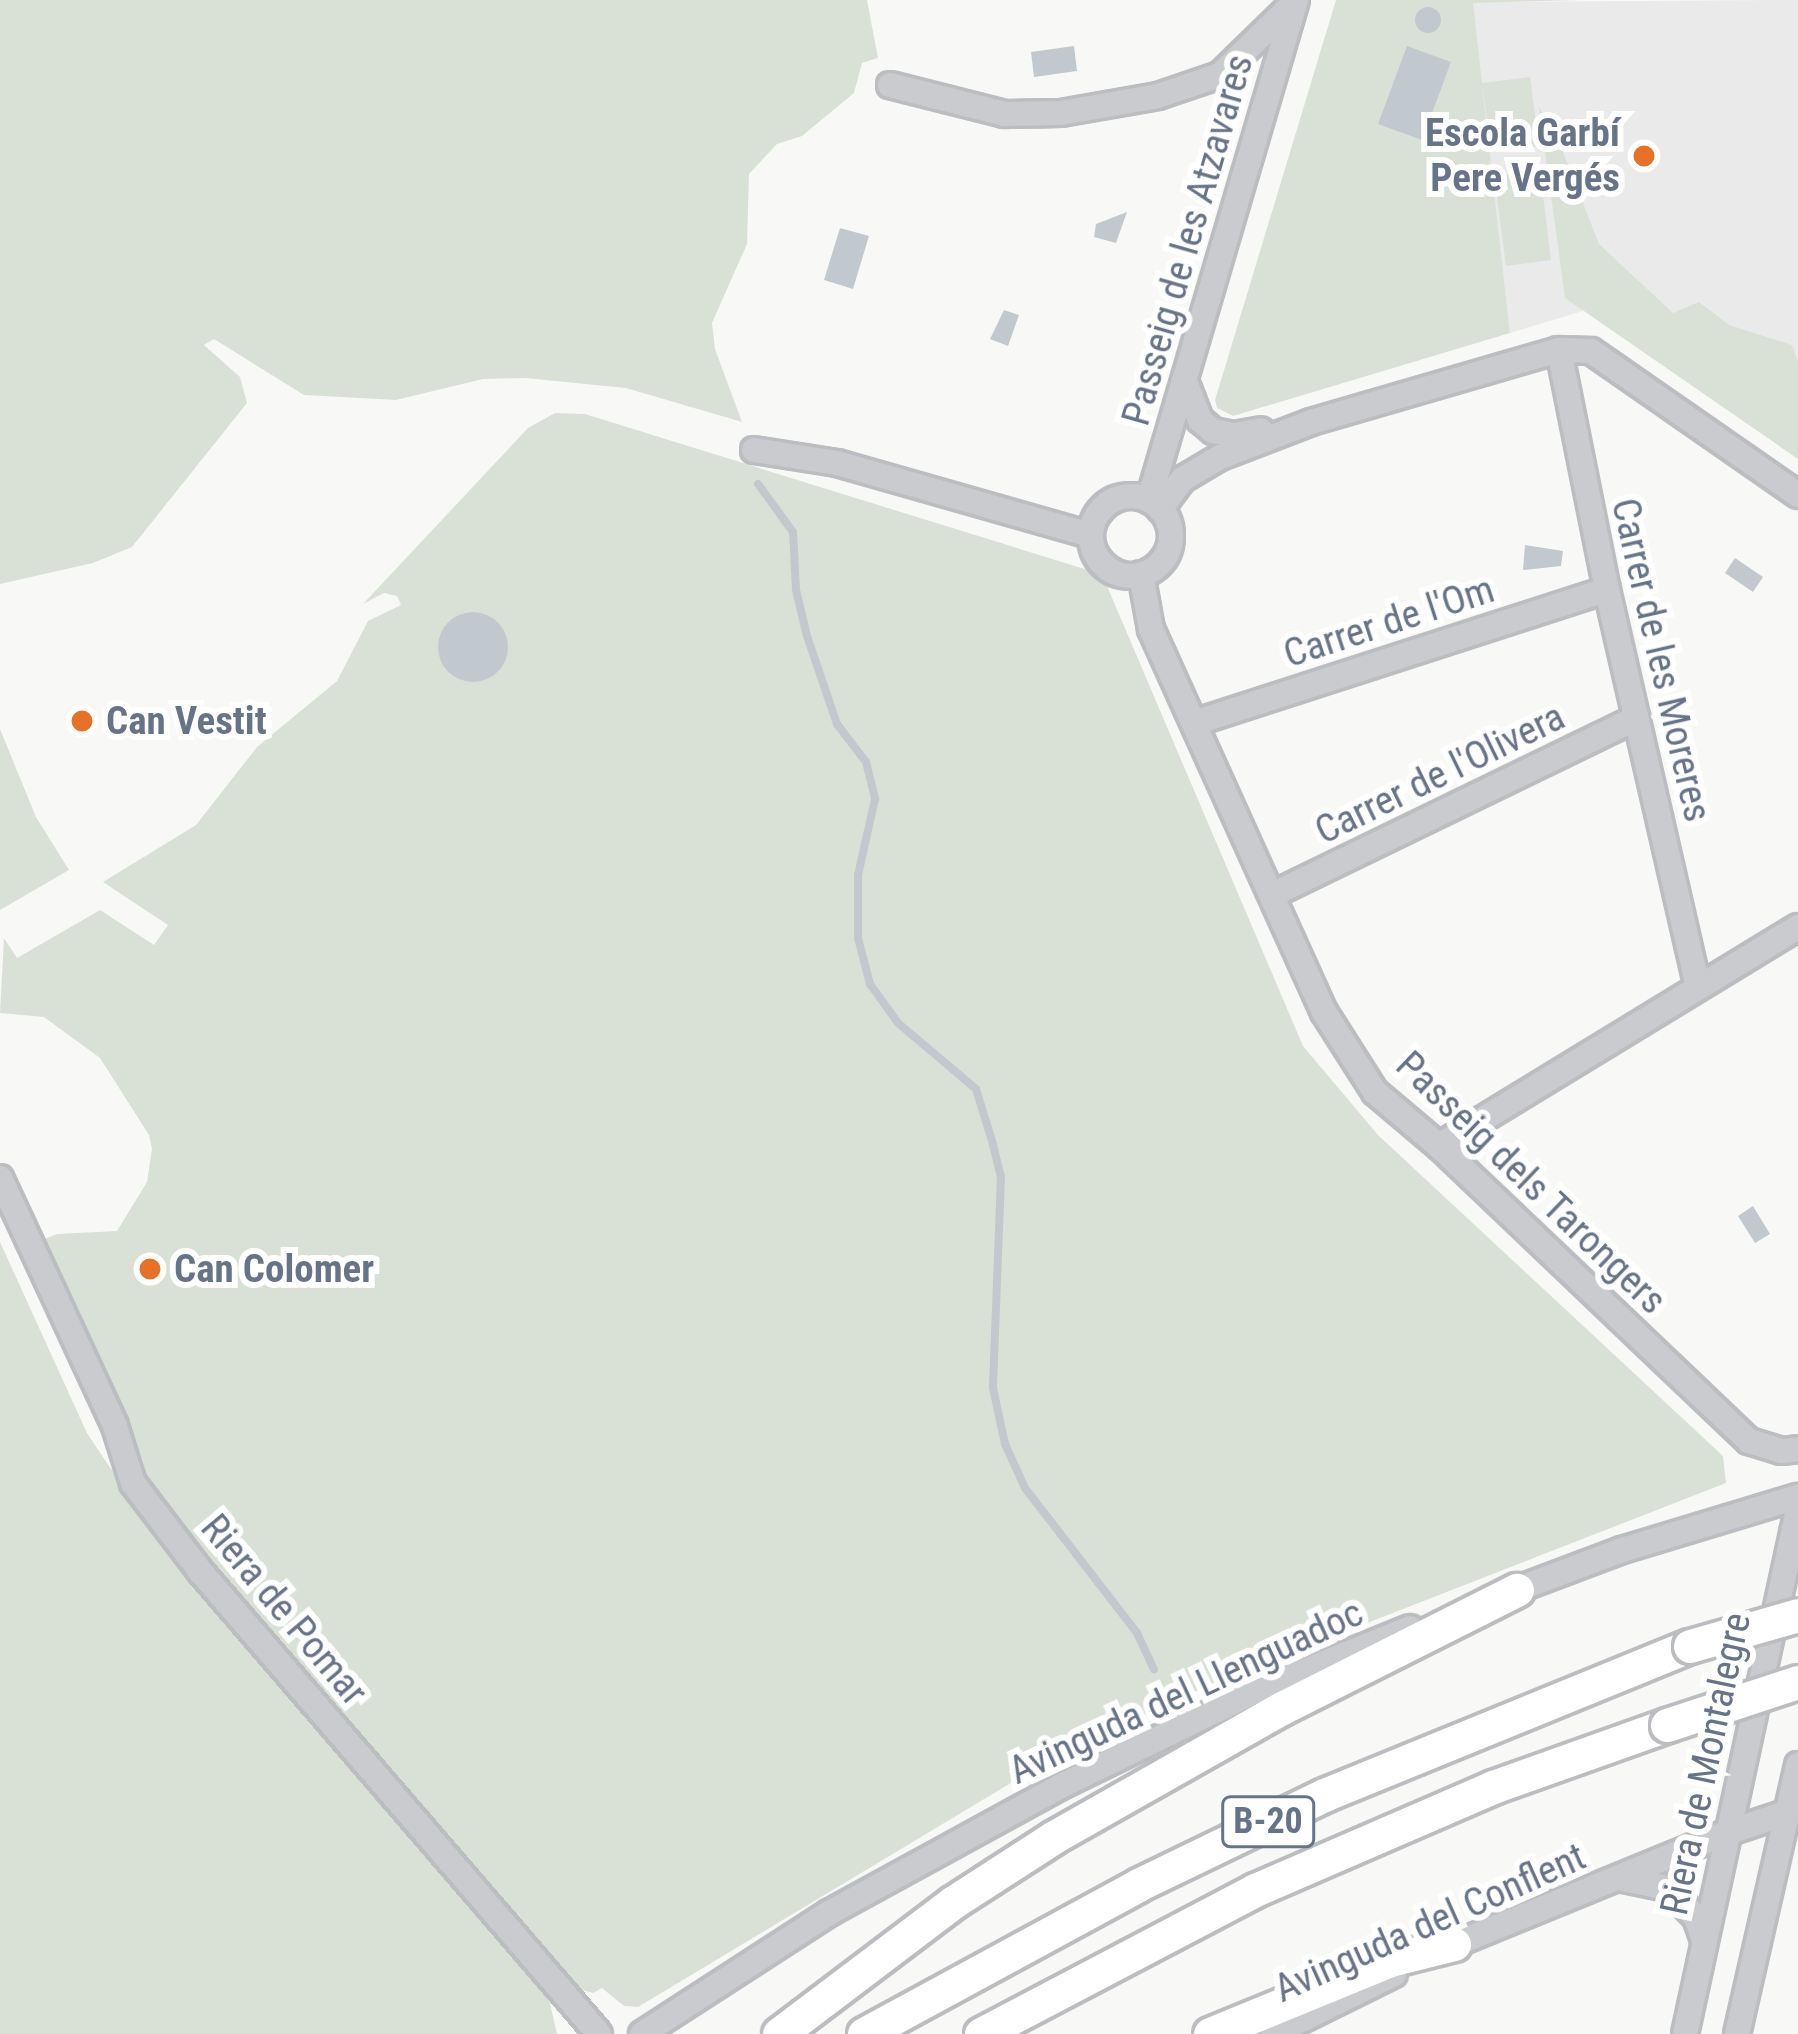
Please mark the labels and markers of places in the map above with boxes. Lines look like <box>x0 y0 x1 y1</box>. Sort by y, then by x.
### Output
place label: Escola Garbí Pere Vergés <box>1425 111 1620 202</box>
marker: Escola Garbí Pere Vergés <box>1631 143 1657 169</box>
place label: Can Vestit <box>106 698 267 744</box>
marker: Can Vestit <box>69 708 95 734</box>
place label: Can Colomer <box>174 1246 374 1292</box>
marker: Can Colomer <box>137 1256 163 1282</box>

